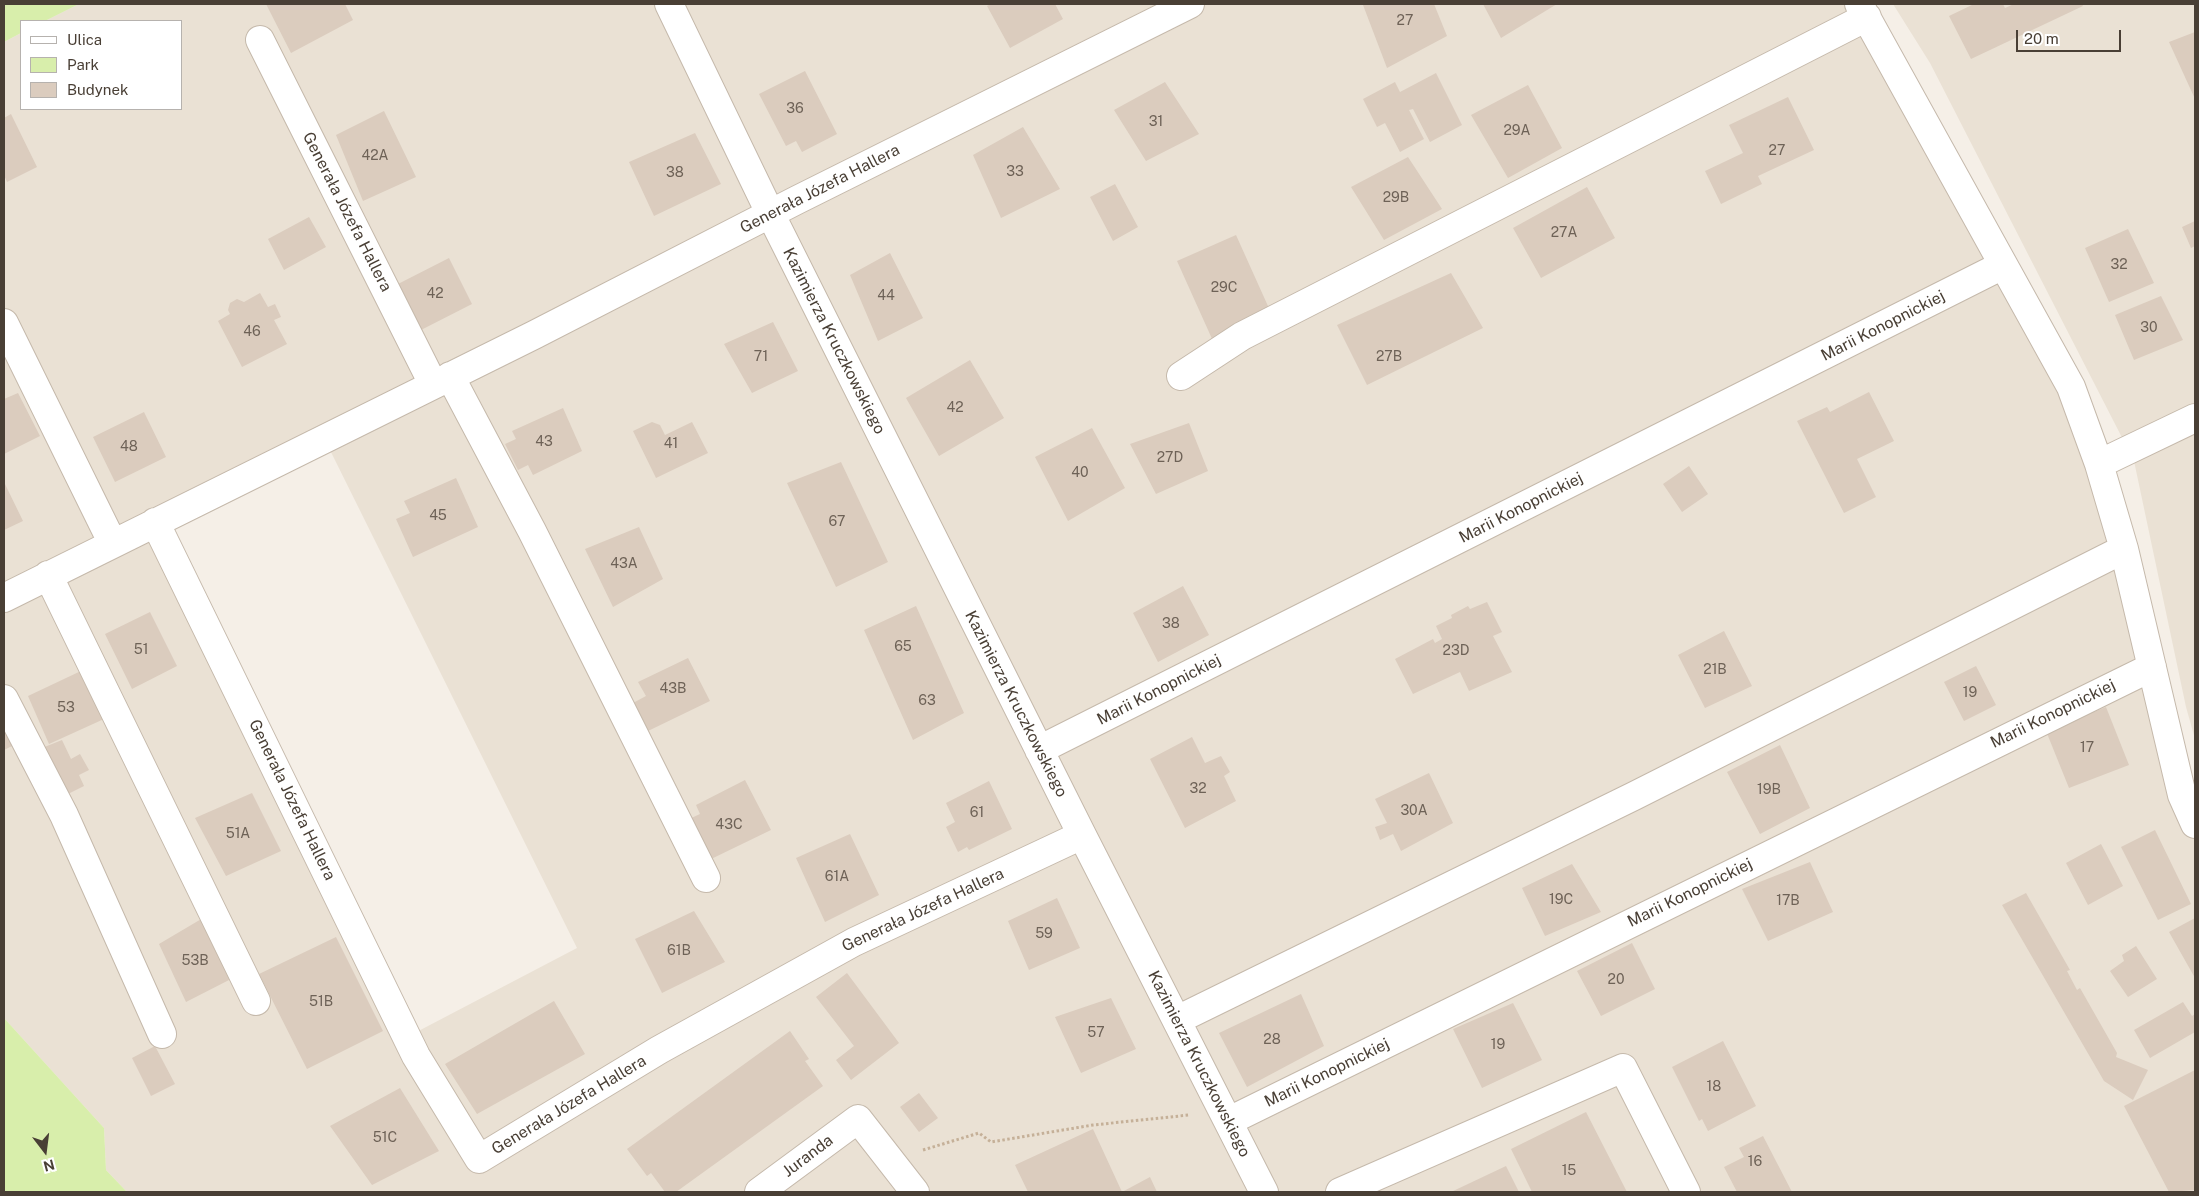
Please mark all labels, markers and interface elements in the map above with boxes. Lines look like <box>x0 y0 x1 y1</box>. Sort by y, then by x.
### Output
house number: 27 <box>1397 13 1413 29</box>
legend <box>20 20 182 110</box>
scale bar <box>2019 20 2124 52</box>
text: 20 m <box>2024 30 2059 47</box>
text: Ulica <box>67 31 102 48</box>
text: Park <box>67 56 99 73</box>
text: Budynek <box>67 81 128 98</box>
house number: 36 <box>786 101 804 117</box>
house number: 31 <box>1149 114 1163 130</box>
house number: 29A <box>1503 123 1531 139</box>
street label: Generała Józefa Hallera <box>298 129 396 295</box>
street label: Generała Józefa Hallera <box>737 140 903 238</box>
house number: 27 <box>1769 143 1785 159</box>
house number: 42A <box>361 148 389 164</box>
house number: 33 <box>1006 164 1024 180</box>
house number: 38 <box>666 165 684 181</box>
house number: 29B <box>1383 190 1409 206</box>
house number: 27A <box>1551 225 1577 241</box>
street label: Kazimierza Kruczkowskiego <box>779 245 889 437</box>
house number: 32 <box>2110 257 2128 273</box>
house number: 29C <box>1211 280 1237 296</box>
house number: 42 <box>426 286 444 302</box>
street label: Marii Konopnickiej <box>1818 286 1948 366</box>
house number: 44 <box>877 288 895 304</box>
house number: 30 <box>2140 320 2158 336</box>
house number: 46 <box>243 324 261 340</box>
house number: 71 <box>754 349 768 365</box>
house number: 27B <box>1376 349 1402 365</box>
house number: 42 <box>946 400 964 416</box>
house number: 43 <box>535 434 553 450</box>
house number: 41 <box>664 436 678 452</box>
house number: 48 <box>120 439 138 455</box>
house number: 27D <box>1157 450 1183 466</box>
house number: 40 <box>1071 465 1089 481</box>
street label: Marii Konopnickiej <box>1456 468 1586 548</box>
house number: 45 <box>429 508 447 524</box>
house number: 67 <box>829 514 845 530</box>
house number: 43A <box>610 556 638 572</box>
street label: Kazimierza Kruczkowskiego <box>961 608 1071 800</box>
house number: 38 <box>1162 616 1180 632</box>
house number: 65 <box>894 639 912 655</box>
house number: 51 <box>134 642 148 658</box>
house number: 23D <box>1443 643 1469 659</box>
street label: Marii Konopnickiej <box>1094 650 1224 730</box>
house number: 21B <box>1703 662 1727 678</box>
street label: Marii Konopnickiej <box>1987 675 2119 753</box>
house number: 43B <box>659 681 687 697</box>
house number: 19 <box>1963 685 1977 701</box>
house number: 63 <box>918 693 936 709</box>
house number: 53 <box>57 700 75 716</box>
street label: Generała Józefa Hallera <box>245 716 339 884</box>
house number: 17 <box>2080 740 2094 756</box>
house number: 32 <box>1189 781 1207 797</box>
house number: 19B <box>1757 782 1781 798</box>
house number: 30A <box>1400 803 1428 819</box>
house number: 61 <box>970 805 984 821</box>
house number: 43C <box>715 817 743 833</box>
house number: 51A <box>226 826 250 842</box>
street label: Marii Konopnickiej <box>1624 854 1756 932</box>
street label: Generała Józefa Hallera <box>839 864 1007 956</box>
house number: 61A <box>825 869 849 885</box>
house number: 19C <box>1549 892 1573 908</box>
house number: 17B <box>1776 893 1800 909</box>
house number: 59 <box>1035 926 1053 942</box>
house number: 61B <box>667 943 691 959</box>
house number: 53B <box>181 953 209 969</box>
street label: Kazimierza Kruczkowskiego <box>1144 968 1254 1160</box>
house number: 20 <box>1608 972 1624 988</box>
house number: 51B <box>309 994 333 1010</box>
house number: 57 <box>1087 1025 1105 1041</box>
house number: 28 <box>1263 1032 1281 1048</box>
street label: Marii Konopnickiej <box>1261 1034 1393 1112</box>
house number: 19 <box>1491 1037 1505 1053</box>
street label: Generała Józefa Hallera <box>488 1051 650 1159</box>
house number: 18 <box>1707 1079 1721 1095</box>
north arrow <box>20 1126 70 1176</box>
house number: 51C <box>373 1130 397 1146</box>
street label: Juranda <box>779 1131 837 1181</box>
house number: 16 <box>1748 1154 1762 1170</box>
text: N <box>42 1156 56 1175</box>
house number: 15 <box>1562 1163 1576 1179</box>

